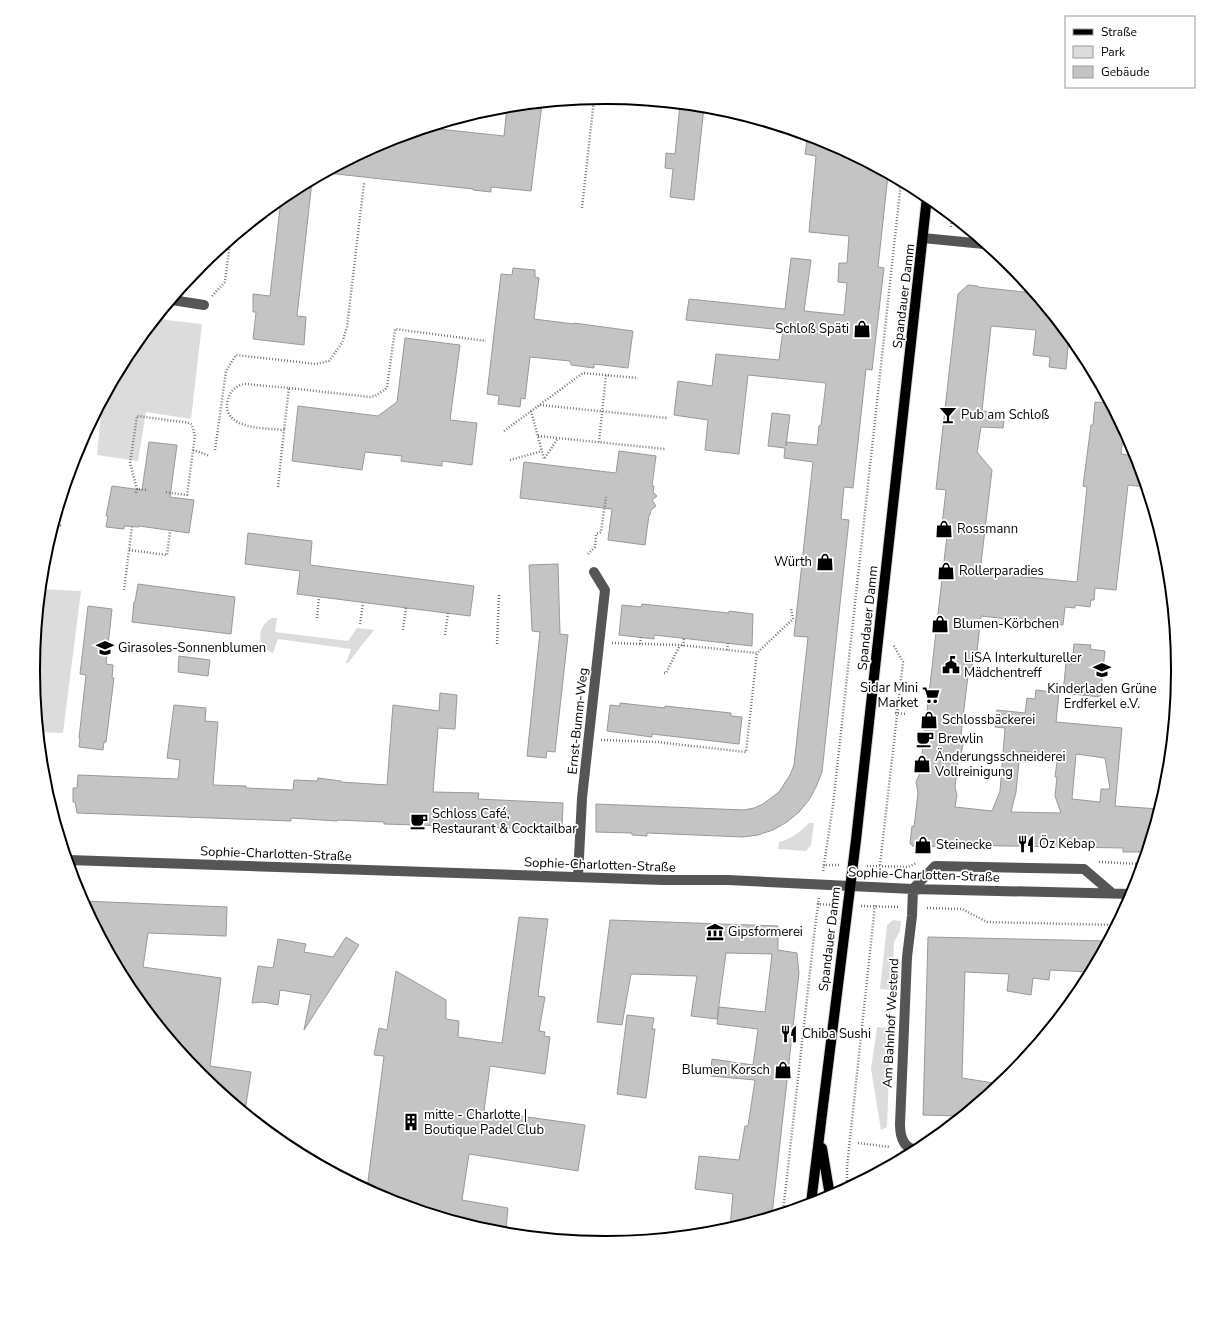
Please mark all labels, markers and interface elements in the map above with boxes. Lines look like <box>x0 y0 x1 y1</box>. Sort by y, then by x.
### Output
legend <box>1065 16 1195 88</box>
text: Straße <box>1101 24 1137 40</box>
text: Park <box>1101 44 1126 60</box>
text: Gebäude <box>1101 64 1150 80</box>
street label: Spandauer Damm <box>889 243 919 349</box>
shop icon: Schloß Späti <box>852 319 872 339</box>
place label: Schloß Späti <box>775 320 849 338</box>
bar icon: Pub am Schloß <box>938 405 958 425</box>
place label: Pub am Schloß <box>961 406 1049 424</box>
shop icon: Rossmann <box>934 519 954 539</box>
place label: Rossmann <box>957 520 1018 538</box>
shop icon: Würth <box>815 552 835 572</box>
place label: Würth <box>774 553 812 571</box>
shop icon: Rollerparadies <box>936 561 956 581</box>
place label: Rollerparadies <box>959 562 1044 580</box>
street label: Spandauer Damm <box>854 565 882 671</box>
shop icon: Blumen-Körbchen <box>930 614 950 634</box>
place label: Blumen-Körbchen <box>953 615 1059 633</box>
school or university icon: Girasoles-Sonnenblumen <box>95 638 115 658</box>
place label: Girasoles-Sonnenblumen <box>118 639 266 657</box>
place label: LiSA Interkultureller Mädchentreff <box>964 649 1082 682</box>
public building icon: LiSA Interkultureller Mädchentreff <box>941 655 961 675</box>
school or university icon: Kinderladen Grüne Erdferkel e.V. <box>1092 660 1112 680</box>
street label: Ernst-Bumm-Weg <box>563 667 593 775</box>
place label: Sidar Mini Market <box>860 679 918 712</box>
place label: Kinderladen Grüne Erdferkel e.V. <box>1047 680 1157 713</box>
supermarket icon: Sidar Mini Market <box>921 685 941 705</box>
shop icon: Schlossbäckerei <box>919 710 939 730</box>
place label: Schlossbäckerei <box>942 711 1035 729</box>
cafe icon: Brewlin <box>915 729 935 749</box>
place label: Brewlin <box>938 730 983 748</box>
place label: Änderungsschneiderei Vollreinigung <box>934 747 1066 781</box>
shop icon: Änderungsschneiderei Vollreinigung <box>912 754 932 774</box>
place label: Schloss Café, Restaurant & Cocktailbar <box>432 805 577 838</box>
cafe icon: Schloss Café, Restaurant & Cocktailbar <box>409 811 429 831</box>
restaurant icon: Öz Kebap <box>1016 834 1036 854</box>
place label: Öz Kebap <box>1039 834 1095 853</box>
shop icon: Steinecke <box>913 835 933 855</box>
place label: Steinecke <box>936 836 992 854</box>
street label: Sophie-Charlotten-Straße <box>200 842 352 866</box>
street label: Sophie-Charlotten-Straße <box>524 853 676 877</box>
street label: Sophie-Charlotten-Straße <box>848 863 1000 887</box>
street label: Spandauer Damm <box>815 886 845 992</box>
museum icon: Gipsformerei <box>705 922 725 942</box>
place label: Gipsformerei <box>728 923 803 941</box>
street label: Am Bahnhof Westend <box>879 958 903 1088</box>
restaurant icon: Chiba Sushi <box>779 1024 799 1044</box>
place label: Chiba Sushi <box>802 1025 871 1043</box>
shop icon: Blumen Korsch <box>773 1060 793 1080</box>
place label: Blumen Korsch <box>682 1061 770 1079</box>
place label: mitte - Charlotte | Boutique Padel Club <box>424 1106 544 1139</box>
building icon: mitte - Charlotte | Boutique Padel Club <box>401 1112 421 1132</box>

